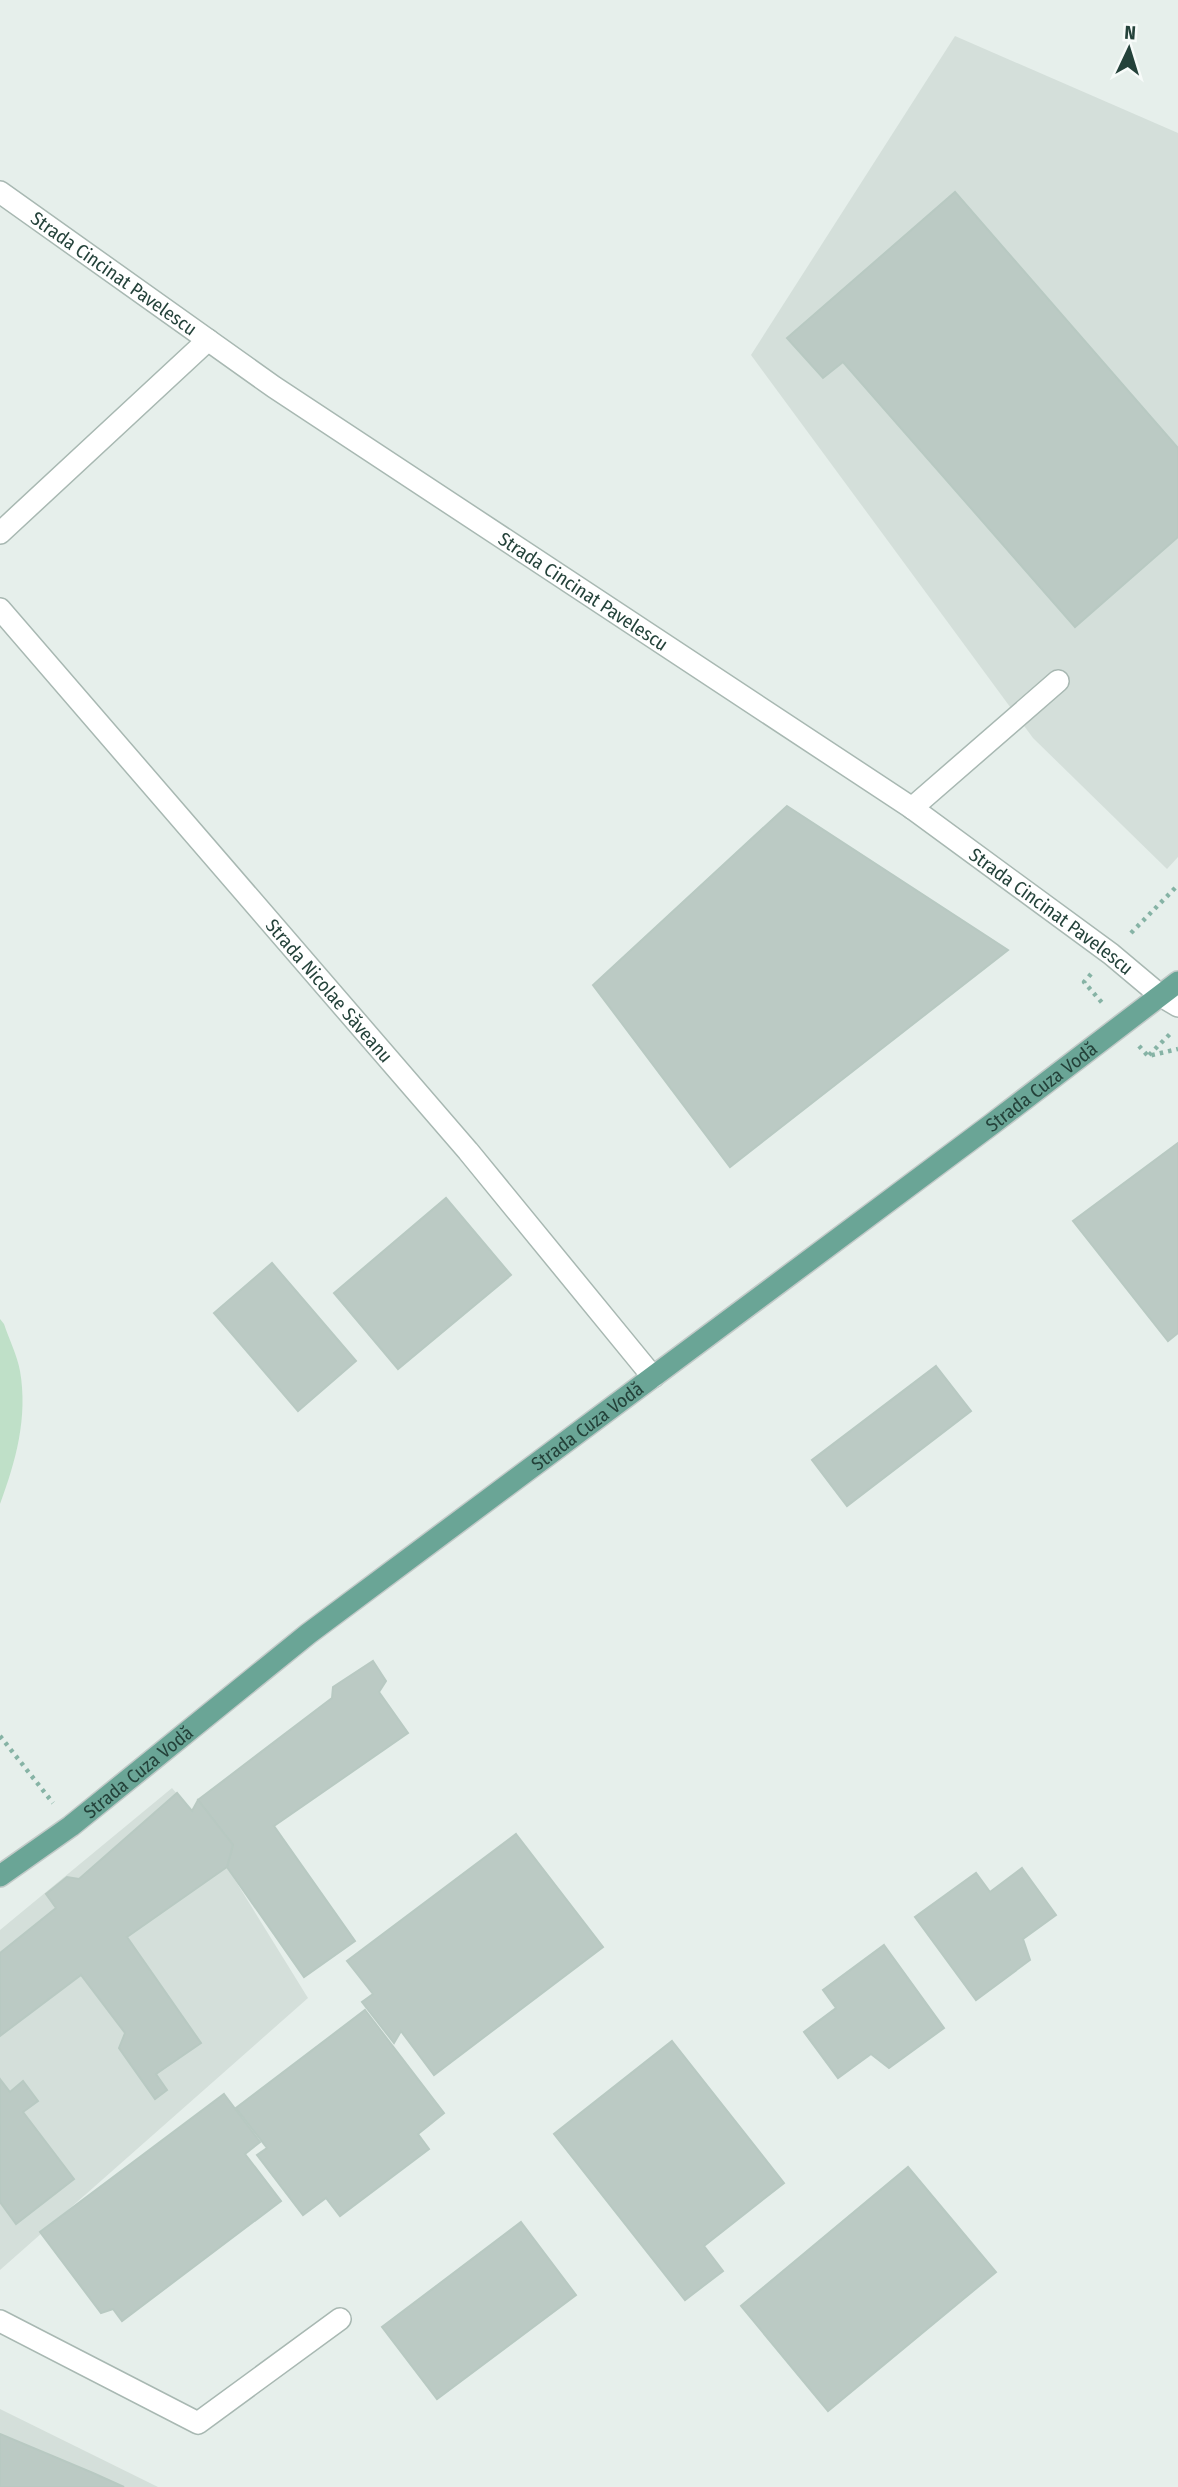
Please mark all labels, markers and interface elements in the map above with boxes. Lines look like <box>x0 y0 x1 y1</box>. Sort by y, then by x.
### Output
north arrow <box>1094 14 1164 84</box>
text: N <box>1124 21 1137 44</box>
street label: Strada Cincinat Pavelescu <box>27 206 202 340</box>
street label: Strada Cincinat Pavelescu <box>494 527 673 655</box>
street label: Strada Cincinat Pavelescu <box>965 843 1138 979</box>
street label: Strada Nicolae Săveanu <box>261 914 398 1067</box>
street label: Strada Cuza Vodă <box>981 1037 1101 1136</box>
street label: Strada Cuza Vodă <box>527 1377 648 1475</box>
street label: Strada Cuza Vodă <box>79 1721 197 1823</box>

